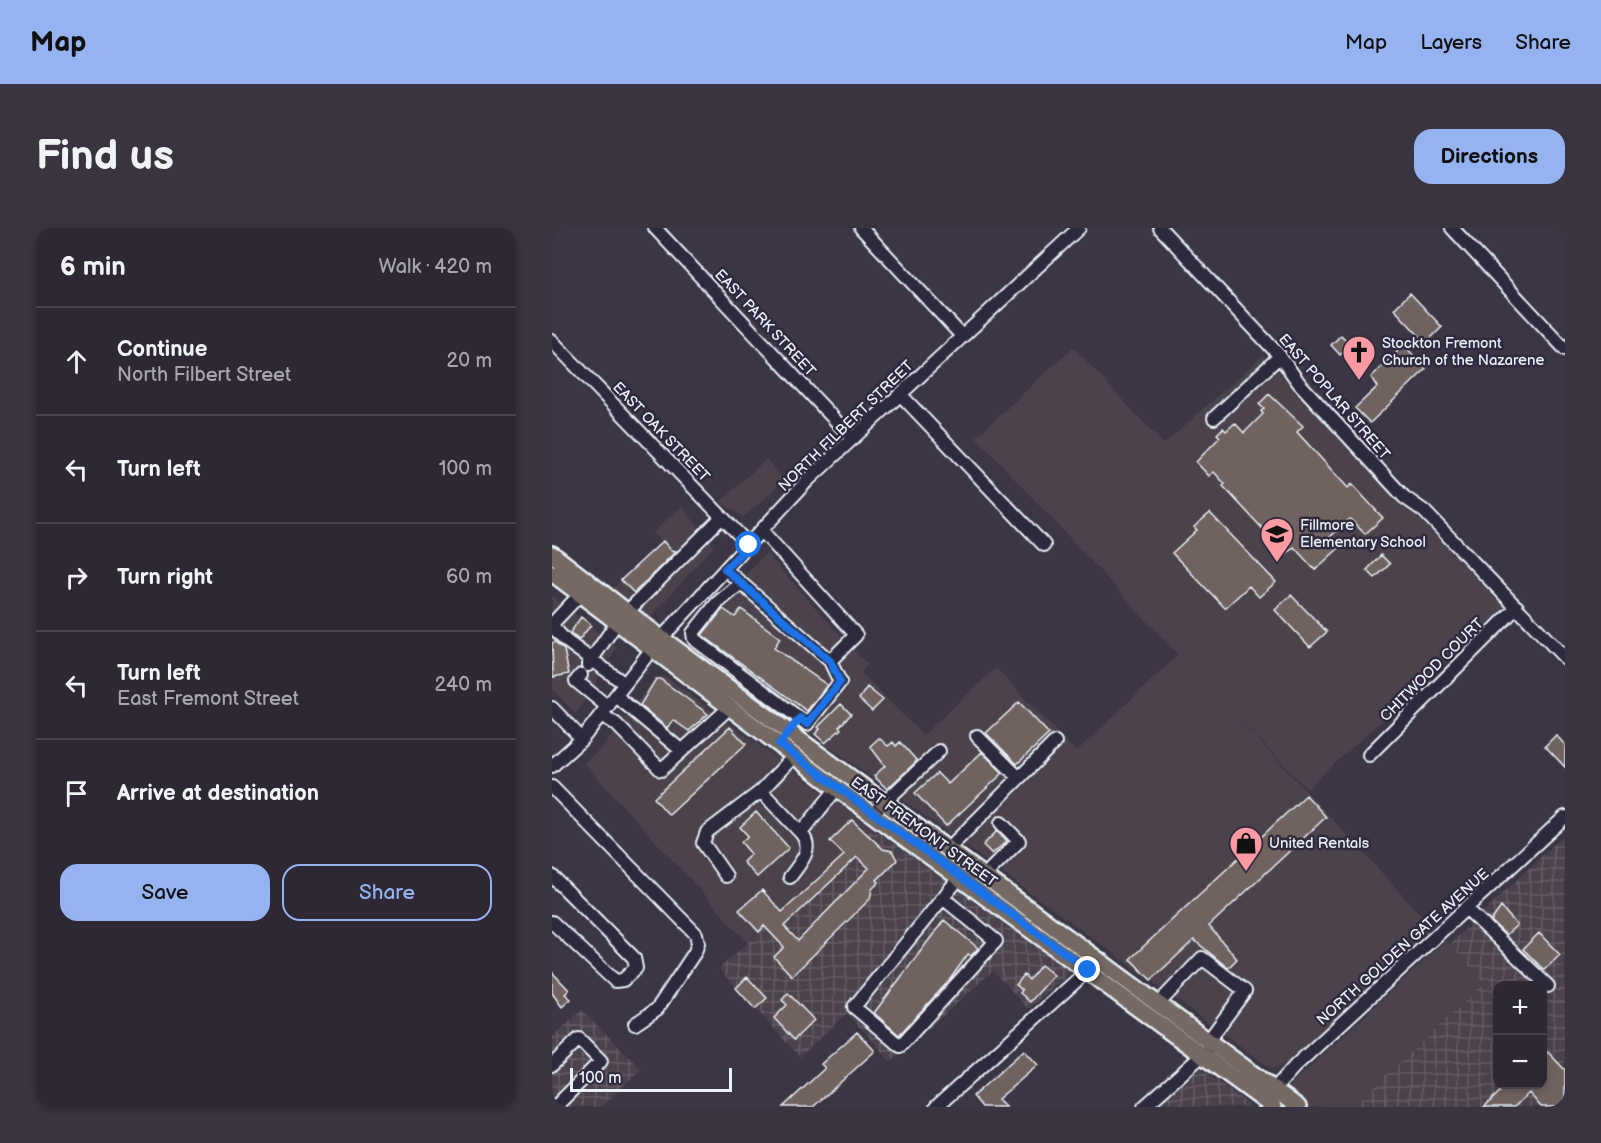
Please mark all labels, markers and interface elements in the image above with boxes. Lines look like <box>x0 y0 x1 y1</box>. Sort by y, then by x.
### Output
text: Map <box>30 26 86 59</box>
text: Map <box>1345 30 1387 55</box>
text: Layers <box>1420 30 1482 55</box>
text: Share <box>1515 30 1571 55</box>
button: Directions <box>1414 129 1565 184</box>
text: Find us <box>36 131 174 182</box>
text: 6 min <box>60 252 126 283</box>
text: Walk · 420 m <box>379 255 492 279</box>
street label: EAST PARK STREET <box>710 265 820 381</box>
street label: EAST POPLAR STREET <box>1274 330 1394 464</box>
church icon: Stockton Fremont Church of the Nazarene <box>1341 334 1377 381</box>
place label: Stockton Fremont Church of the Nazarene <box>1382 334 1544 370</box>
text: Continue <box>117 336 207 363</box>
icon: ahead <box>60 345 93 378</box>
text: 20 m <box>447 349 492 373</box>
street label: NORTH FILBERT STREET <box>774 356 918 496</box>
text: North Filbert Street <box>117 363 291 387</box>
street label: EAST OAK STREET <box>608 378 714 486</box>
icon: left <box>60 453 93 486</box>
text: Turn left <box>117 456 201 483</box>
text: 100 m <box>439 457 492 481</box>
school or university icon: Fillmore Elementary School <box>1259 516 1295 563</box>
place label: Fillmore Elementary School <box>1300 516 1426 552</box>
route start <box>735 531 761 557</box>
icon: right <box>60 561 93 594</box>
text: Turn right <box>117 564 213 591</box>
text: 60 m <box>446 565 492 589</box>
street label: CHITWOOD COURT <box>1376 614 1488 726</box>
text: Turn left <box>117 660 201 687</box>
icon: left <box>60 669 93 702</box>
text: 240 m <box>435 673 492 697</box>
text: East Fremont Street <box>117 687 299 711</box>
street label: EAST FREMONT STREET <box>847 773 1001 891</box>
icon: arrive <box>60 777 93 810</box>
text: Arrive at destination <box>117 780 319 807</box>
shop icon: United Rentals <box>1228 825 1264 872</box>
place label: United Rentals <box>1269 834 1370 853</box>
button: Save <box>60 864 270 921</box>
button: Share <box>282 864 492 921</box>
street label: NORTH GOLDEN GATE AVENUE <box>1313 864 1493 1030</box>
route end <box>1074 956 1100 982</box>
map controls <box>1493 981 1547 1089</box>
button: + <box>1493 981 1547 1035</box>
button: − <box>1493 1035 1547 1089</box>
scale bar <box>570 1065 732 1092</box>
text: 100 m <box>579 1069 622 1088</box>

